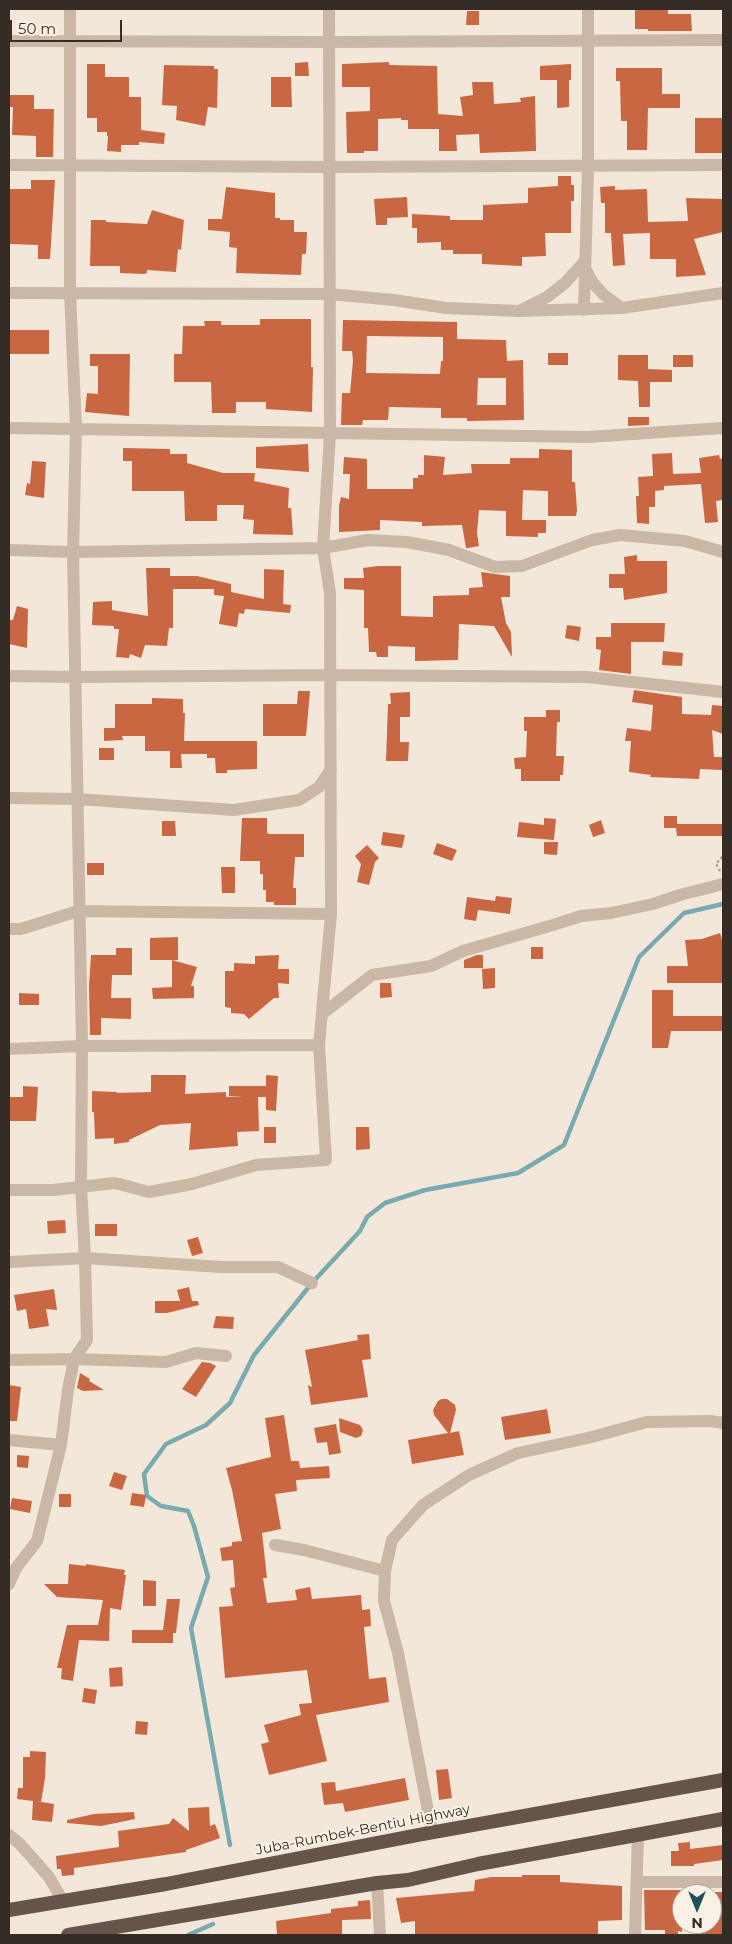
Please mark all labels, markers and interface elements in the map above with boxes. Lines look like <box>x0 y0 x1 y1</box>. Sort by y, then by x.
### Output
scale bar <box>12 10 125 42</box>
text: 50 m <box>18 19 56 38</box>
street label: Juba-Rumbek-Bentiu Highway <box>254 1801 472 1859</box>
north arrow <box>672 1884 722 1934</box>
text: N <box>691 1914 703 1932</box>

